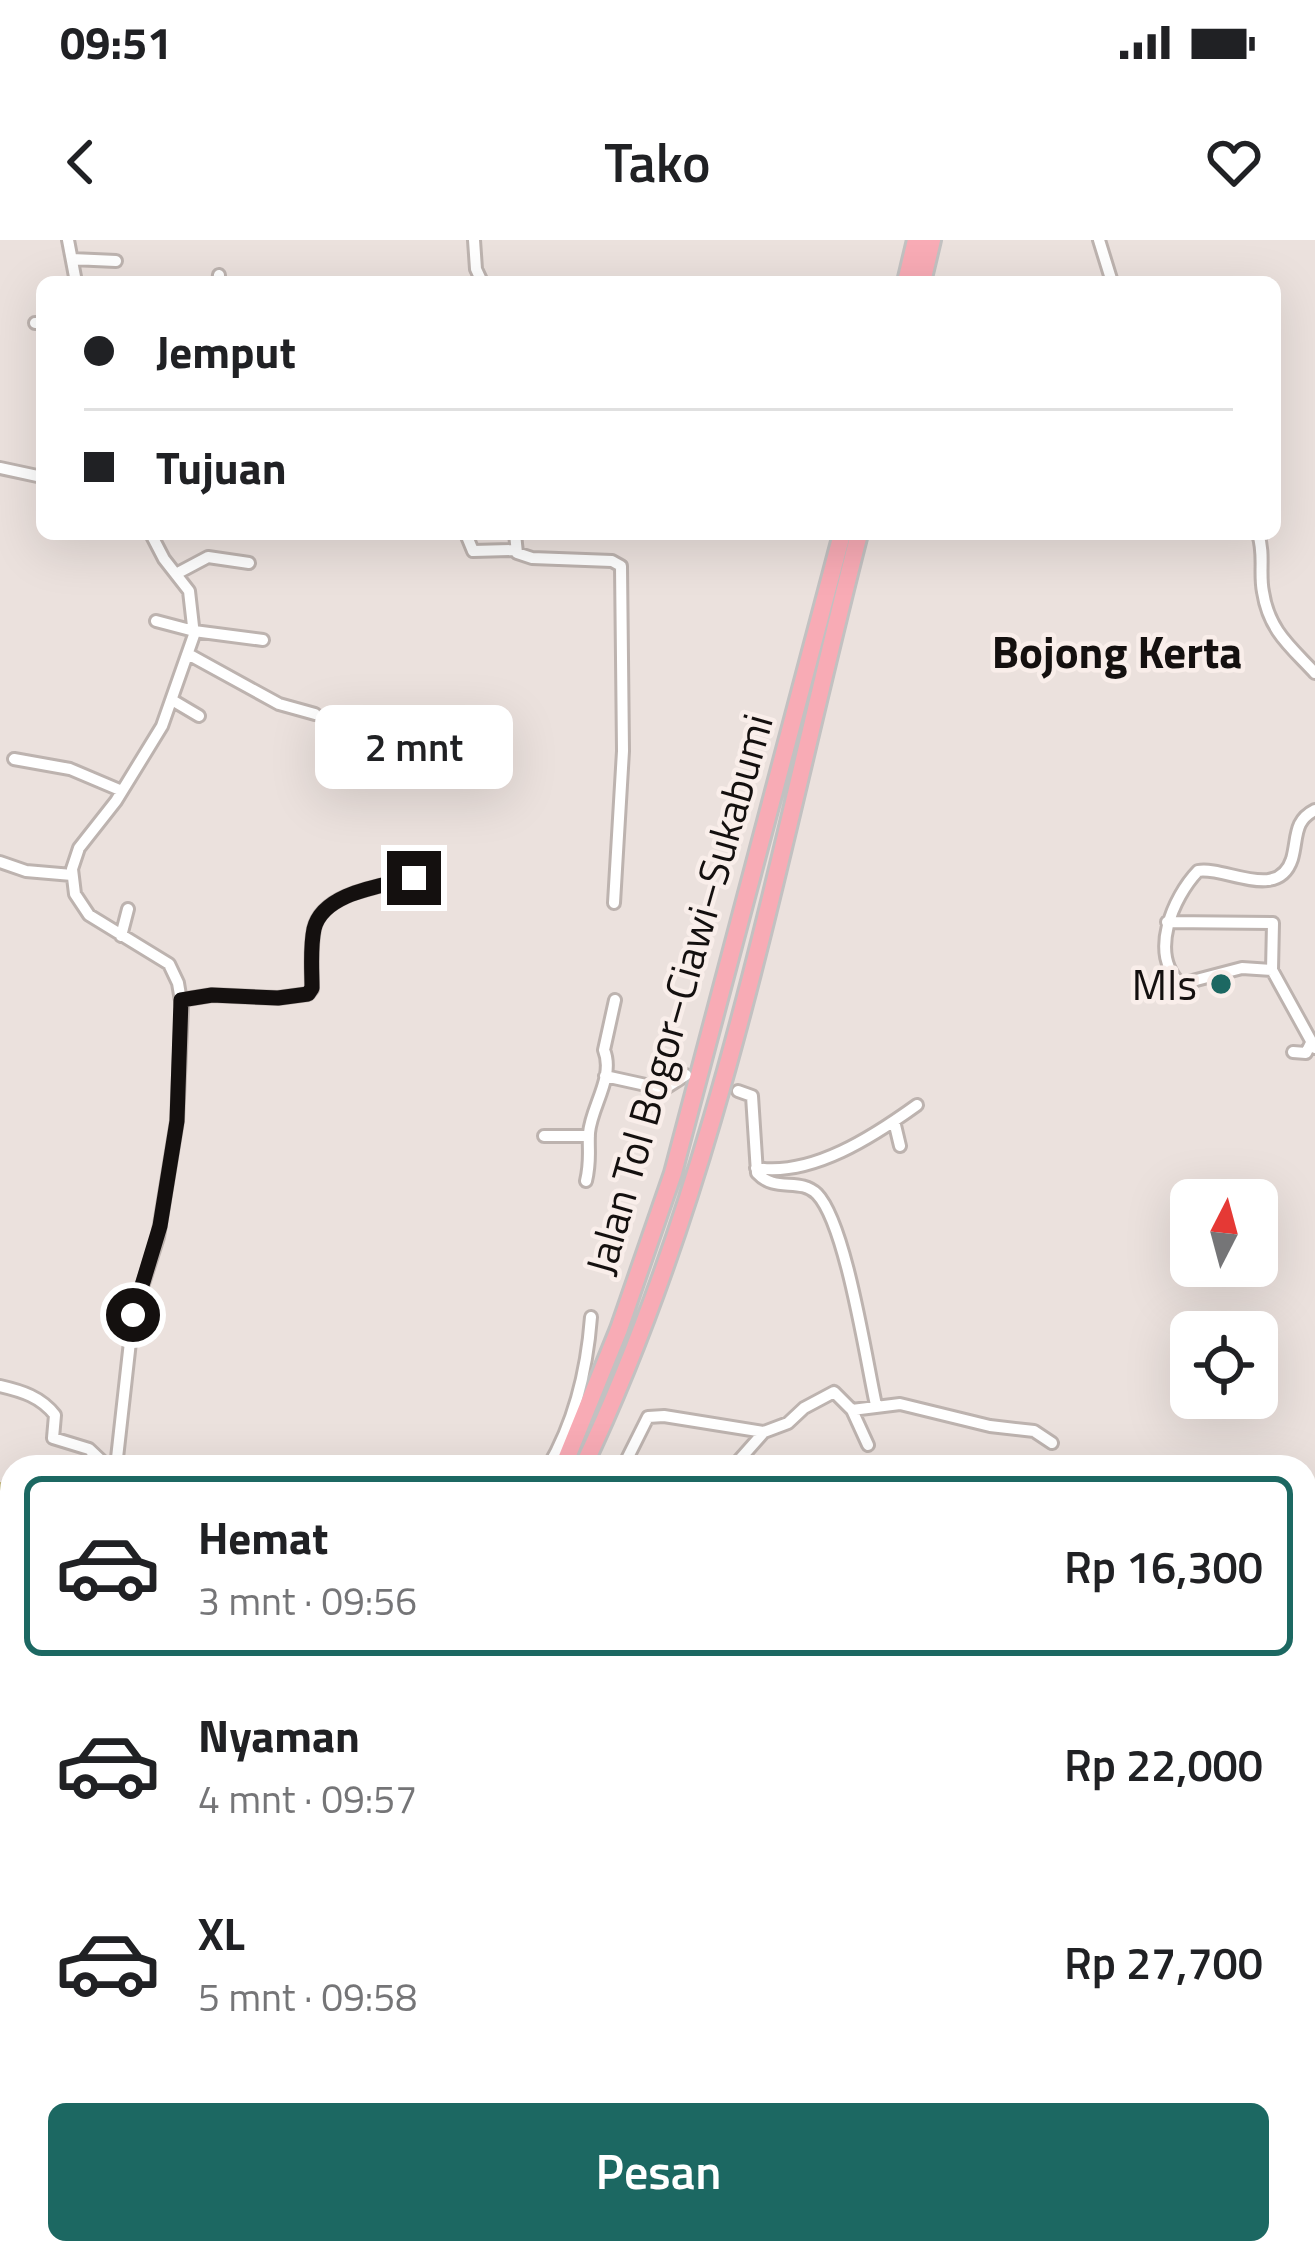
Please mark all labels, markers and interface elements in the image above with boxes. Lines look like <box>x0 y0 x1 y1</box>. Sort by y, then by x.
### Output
text: 09:51 <box>60 8 172 76</box>
text: Tako <box>604 121 711 203</box>
icon: back <box>48 129 114 195</box>
icon: heart <box>1201 129 1267 195</box>
text: Jemput <box>156 317 296 385</box>
text: Tujuan <box>156 433 287 501</box>
district label: Bojong Kerta <box>992 617 1242 685</box>
callout: 2 mnt <box>315 704 513 788</box>
street label: Jalan Tol Bogor–Ciawi–Sukabumi <box>567 706 789 1282</box>
text: 2 mnt <box>365 717 463 776</box>
route end <box>387 851 441 905</box>
place label: MIs <box>1132 952 1197 1016</box>
marker: MIs <box>1208 971 1234 997</box>
north arrow <box>1170 1179 1278 1287</box>
map controls <box>1170 1179 1278 1419</box>
route start <box>106 1288 160 1342</box>
button: locate <box>1170 1311 1278 1419</box>
text: Hemat <box>198 1503 328 1571</box>
icon: car <box>54 1512 162 1620</box>
text: Rp 16,300 <box>1064 1532 1263 1600</box>
text: 3 mnt · 09:56 <box>198 1571 417 1630</box>
text: Nyaman <box>198 1701 360 1769</box>
icon: car <box>54 1710 162 1818</box>
text: Rp 22,000 <box>1064 1730 1263 1798</box>
text: 4 mnt · 09:57 <box>198 1769 417 1828</box>
text: XL <box>198 1899 245 1967</box>
icon: car <box>54 1908 162 2016</box>
text: Rp 27,700 <box>1064 1928 1263 1996</box>
text: 5 mnt · 09:58 <box>198 1967 417 2026</box>
button: Pesan <box>48 2103 1269 2241</box>

